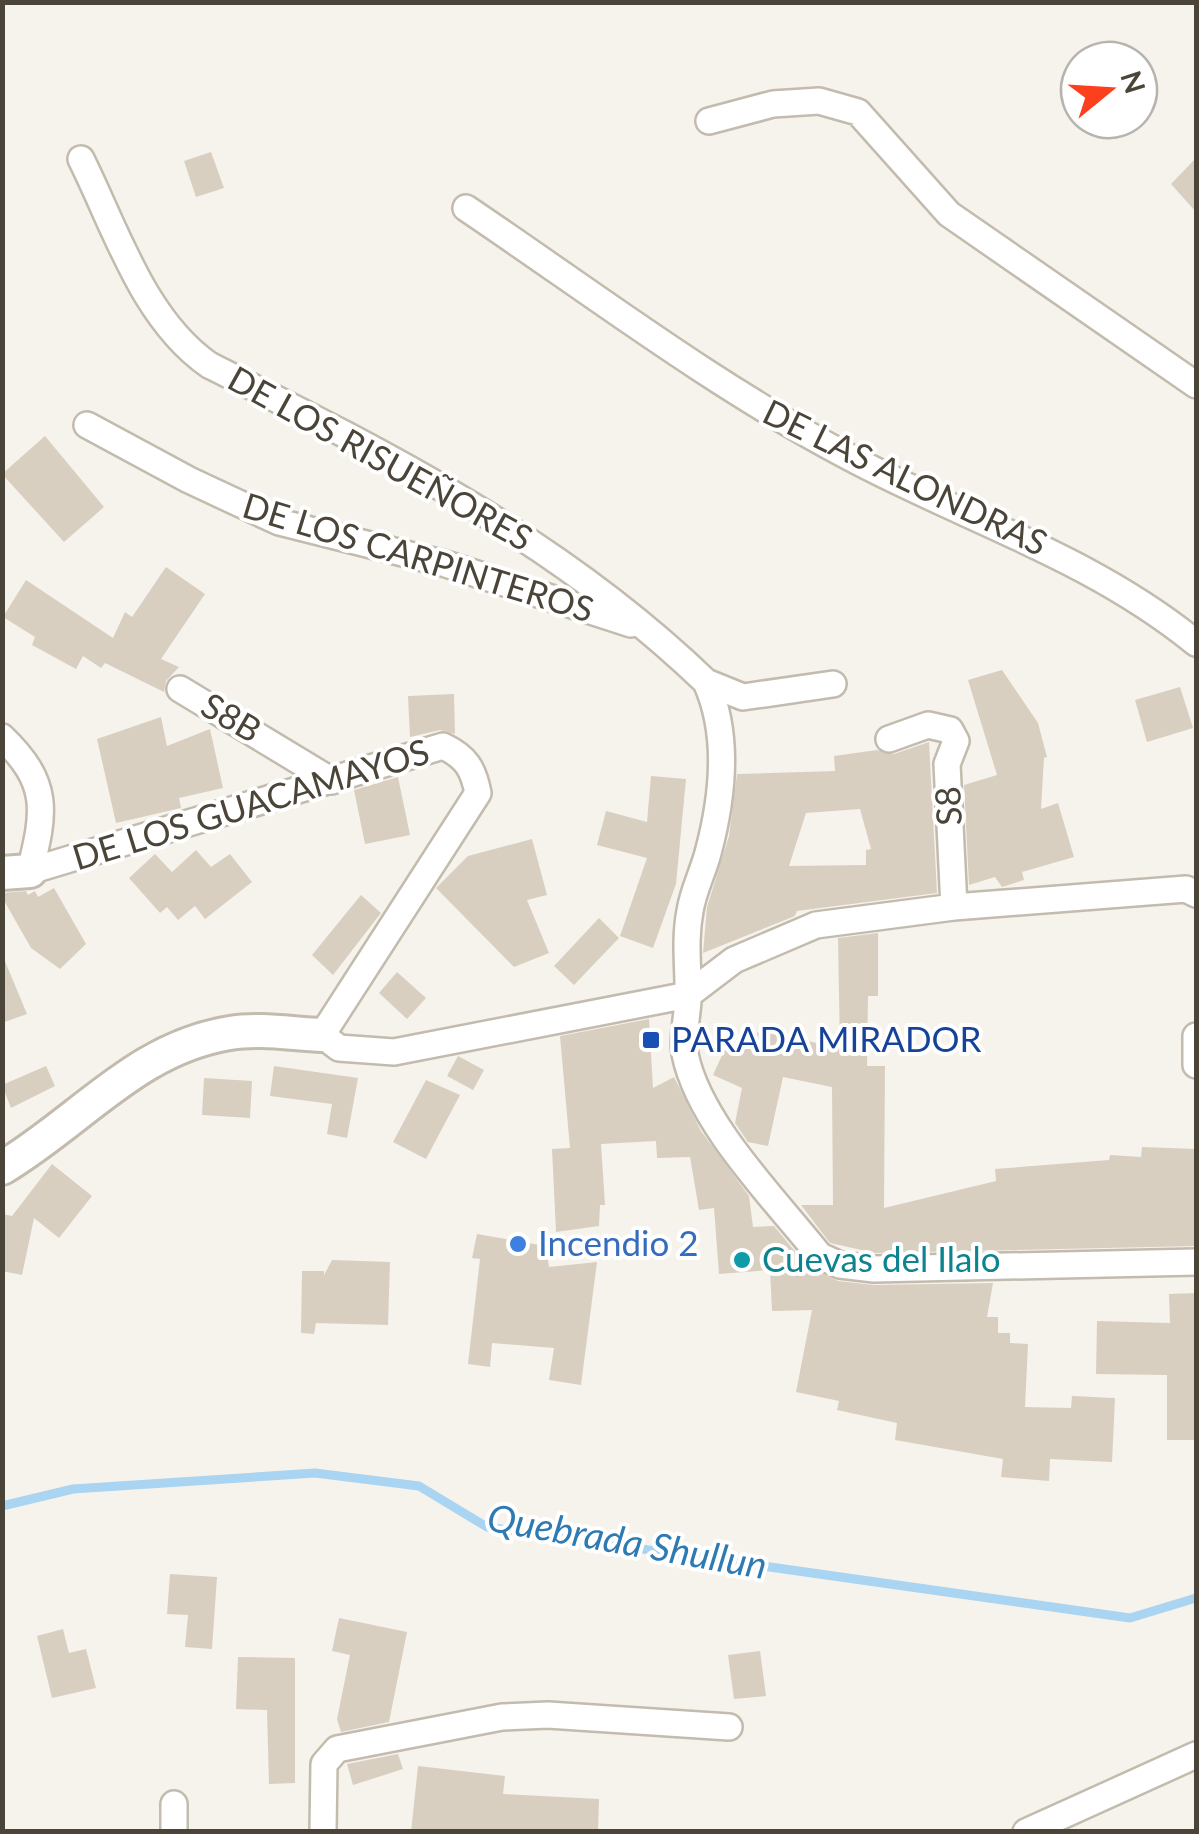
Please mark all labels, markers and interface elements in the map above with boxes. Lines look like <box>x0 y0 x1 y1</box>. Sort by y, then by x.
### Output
north arrow <box>1059 40 1159 140</box>
text: N <box>1114 66 1153 97</box>
street label: DE LOS RISUEÑORES <box>222 356 540 558</box>
street label: DE LAS ALONDRAS <box>757 389 1055 563</box>
street label: DE LOS CARPINTEROS <box>238 483 599 629</box>
street label: S8B <box>195 683 269 750</box>
street label: DE LOS GUACAMAYOS <box>67 729 434 877</box>
street label: S8 <box>925 785 969 827</box>
place label: PARADA MIRADOR <box>671 1017 982 1059</box>
marker: PARADA MIRADOR <box>640 1029 662 1051</box>
place label: Incendio 2 <box>538 1221 699 1263</box>
marker: Incendio 2 <box>507 1233 529 1255</box>
place label: Cuevas del Ilalo <box>762 1237 1001 1279</box>
marker: Cuevas del Ilalo <box>731 1249 753 1271</box>
water label: Quebrada Shullun <box>484 1493 771 1587</box>

